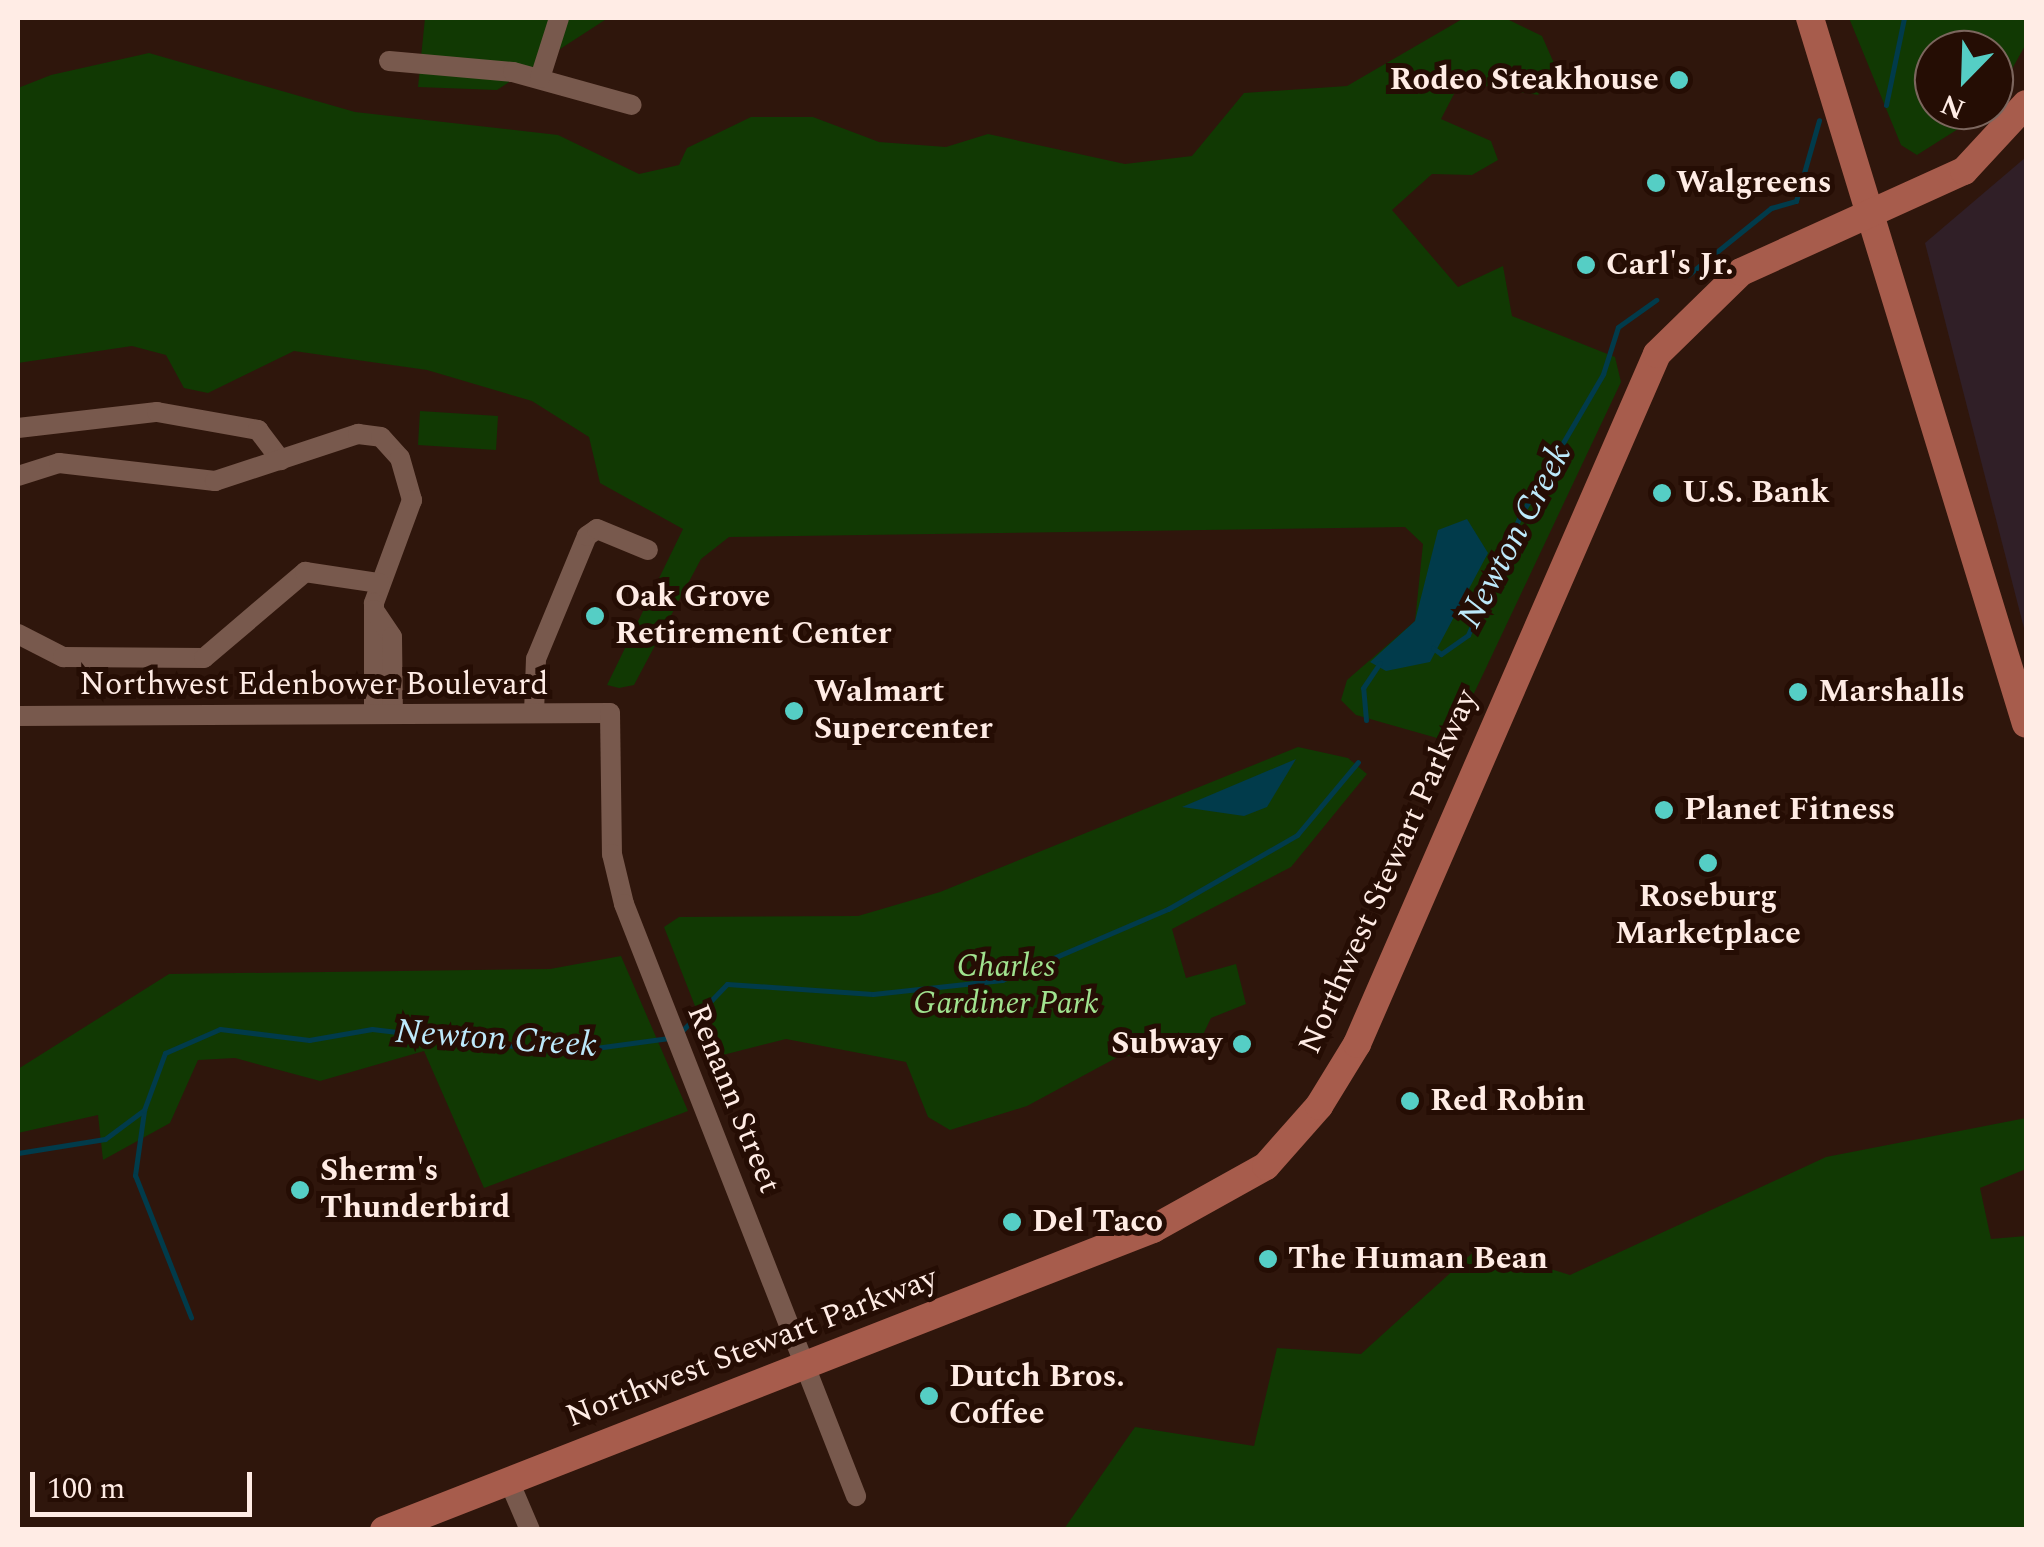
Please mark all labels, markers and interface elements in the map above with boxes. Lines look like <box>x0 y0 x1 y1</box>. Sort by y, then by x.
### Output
north arrow <box>1914 30 2014 130</box>
place label: Rodeo Steakhouse <box>1389 61 1659 99</box>
marker: Rodeo Steakhouse <box>1668 69 1690 91</box>
text: N <box>1934 82 1972 130</box>
place label: Walgreens <box>1676 164 1832 202</box>
marker: Walgreens <box>1645 172 1667 194</box>
place label: Carl's Jr. <box>1606 246 1734 284</box>
marker: Carl's Jr. <box>1575 254 1597 276</box>
water label: Newton Creek <box>1449 437 1581 635</box>
place label: U.S. Bank <box>1682 474 1830 512</box>
marker: U.S. Bank <box>1651 482 1673 504</box>
place label: Oak Grove Retirement Center <box>615 579 891 654</box>
marker: Oak Grove Retirement Center <box>584 605 606 627</box>
street label: Northwest Edenbower Boulevard <box>80 666 548 704</box>
place label: Marshalls <box>1818 673 1965 711</box>
place label: Walmart Supercenter <box>814 674 993 749</box>
marker: Marshalls <box>1787 681 1809 703</box>
street label: Northwest Stewart Parkway <box>1291 684 1487 1060</box>
marker: Walmart Supercenter <box>783 700 805 722</box>
place label: Planet Fitness <box>1684 791 1895 829</box>
marker: Planet Fitness <box>1653 799 1675 821</box>
marker: Roseburg Marketplace <box>1697 852 1719 874</box>
place label: Roseburg Marketplace <box>1615 879 1801 954</box>
park label: Charles Gardiner Park <box>913 949 1099 1024</box>
street label: Renann Street <box>678 999 788 1199</box>
water label: Newton Creek <box>394 1011 598 1067</box>
place label: Subway <box>1111 1025 1222 1063</box>
marker: Subway <box>1231 1033 1253 1055</box>
place label: Red Robin <box>1430 1082 1586 1120</box>
marker: Red Robin <box>1399 1090 1421 1112</box>
place label: Sherm's Thunderbird <box>320 1153 511 1228</box>
marker: Sherm's Thunderbird <box>289 1179 311 1201</box>
place label: Del Taco <box>1032 1203 1163 1241</box>
marker: Del Taco <box>1001 1211 1023 1233</box>
place label: The Human Bean <box>1288 1240 1548 1278</box>
marker: The Human Bean <box>1257 1248 1279 1270</box>
street label: Northwest Stewart Parkway <box>561 1259 943 1437</box>
place label: Dutch Bros. Coffee <box>949 1359 1125 1434</box>
marker: Dutch Bros. Coffee <box>918 1385 940 1407</box>
scale bar <box>35 1452 258 1514</box>
text: 100 m <box>47 1466 125 1512</box>

